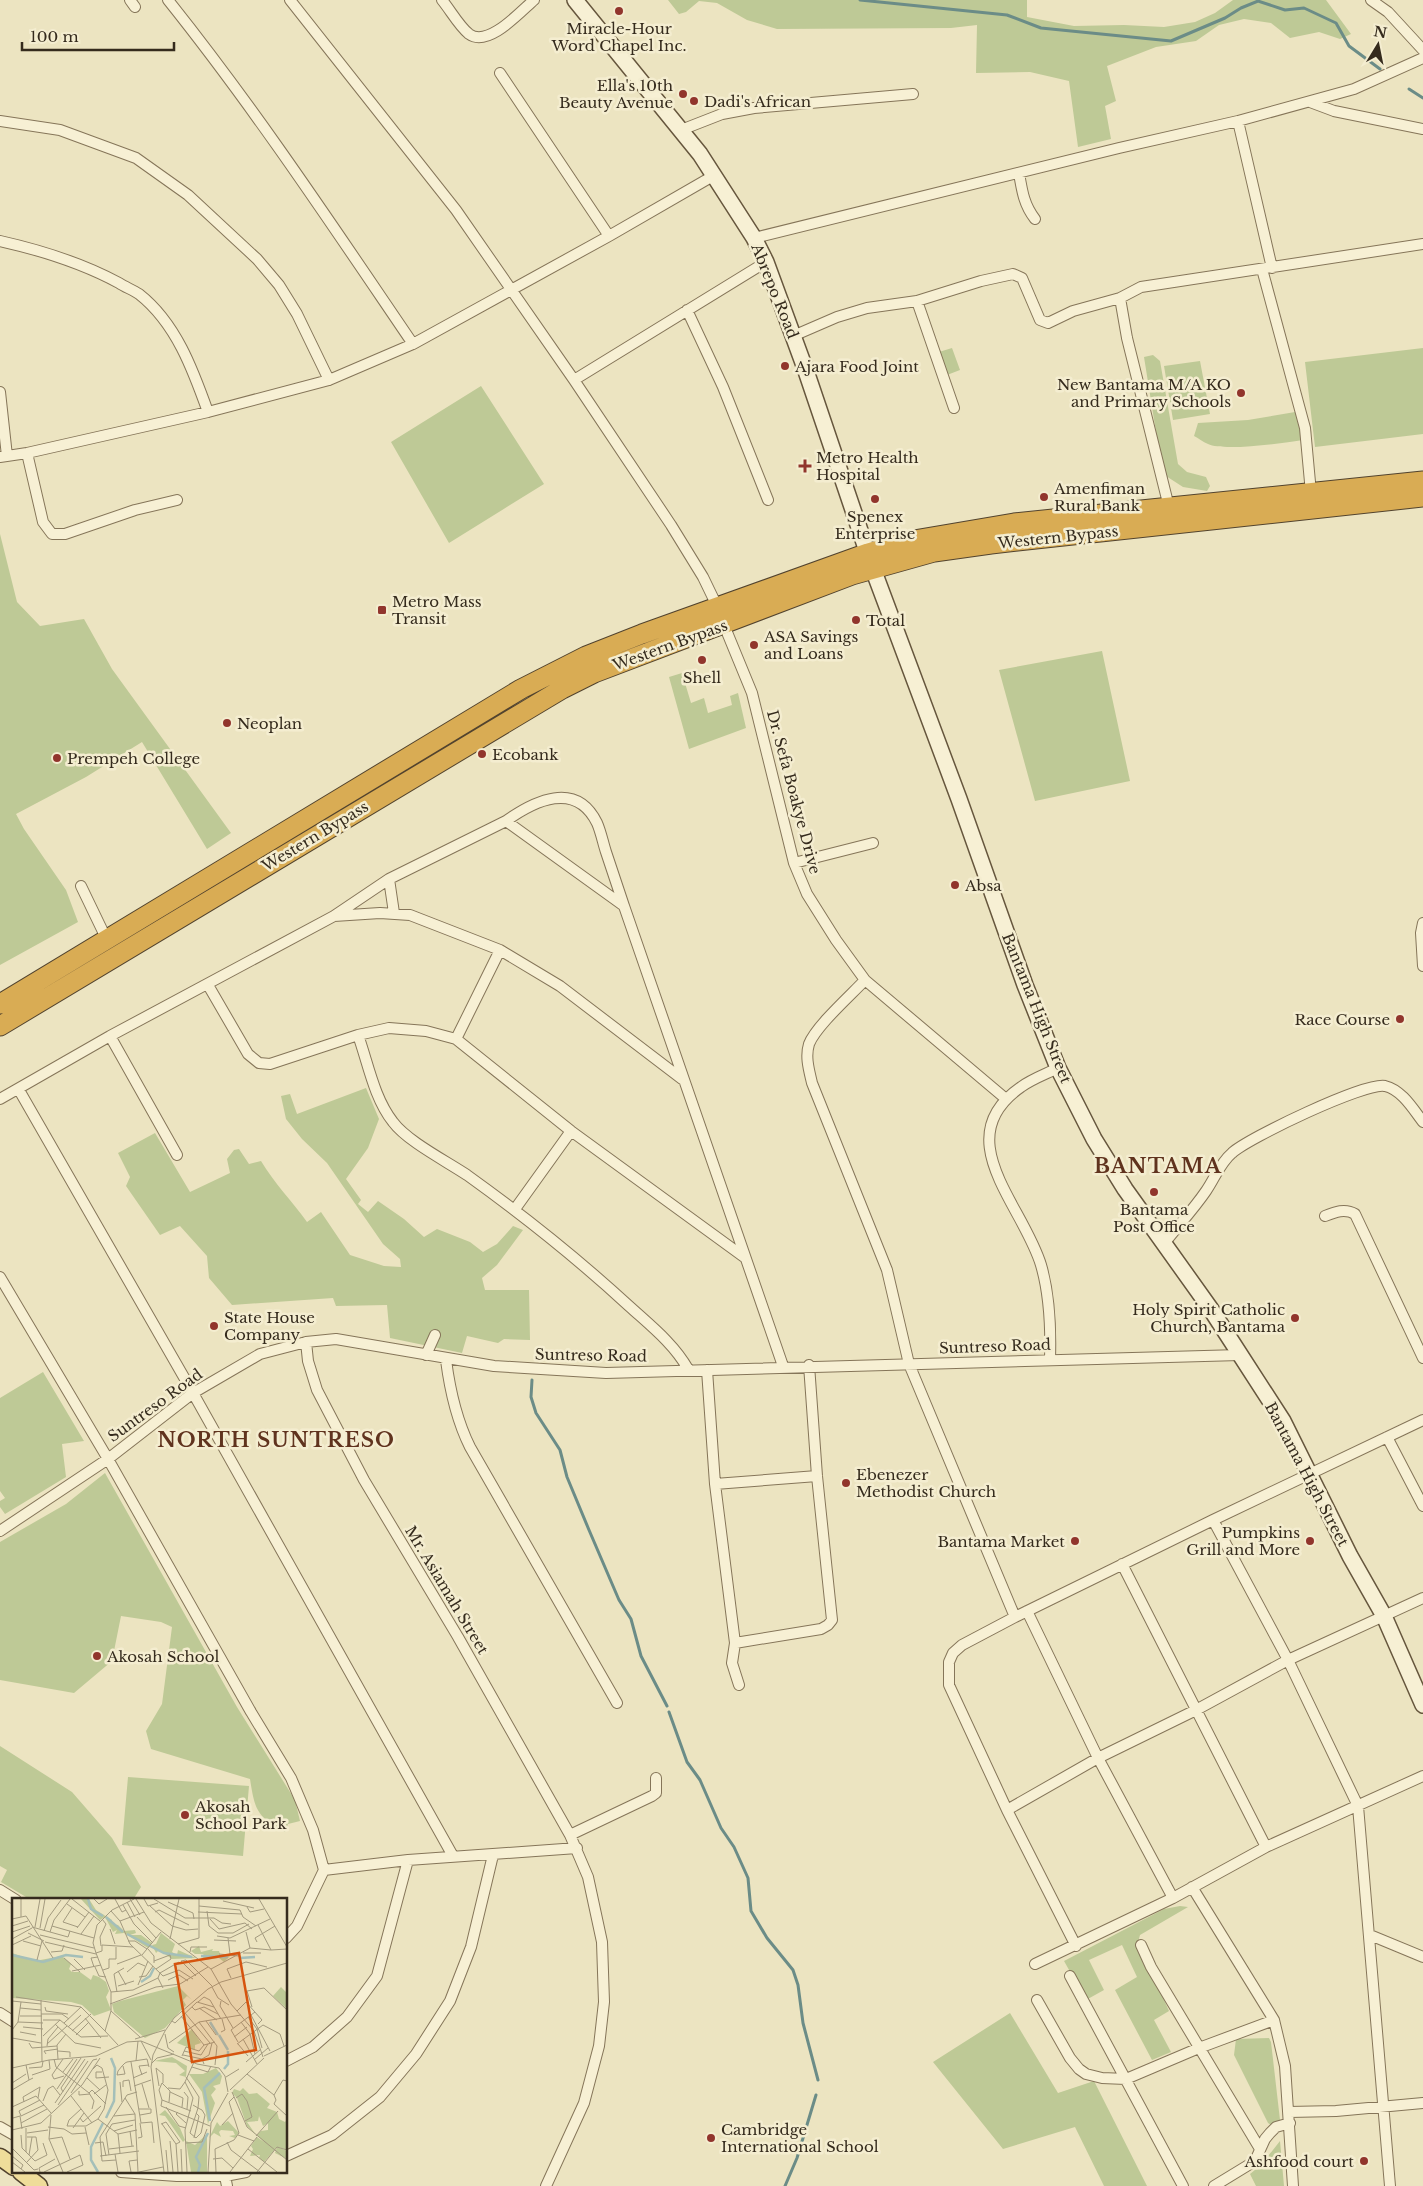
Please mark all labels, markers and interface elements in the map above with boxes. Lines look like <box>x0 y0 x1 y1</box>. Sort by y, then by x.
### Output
marker: Miracle-Hour Word Chapel Inc. <box>613 5 625 17</box>
place label: Miracle-Hour Word Chapel Inc. <box>551 19 686 55</box>
scale bar <box>22 20 175 52</box>
north arrow <box>1353 20 1403 70</box>
text: N <box>1372 22 1388 42</box>
text: 100 m <box>30 27 79 46</box>
place label: Ella's 10th Beauty Avenue <box>559 76 673 112</box>
marker: Ella's 10th Beauty Avenue <box>677 88 689 100</box>
place label: Dadi's African <box>704 92 811 111</box>
marker: Dadi's African <box>688 95 700 107</box>
street label: Abrepo Road <box>747 240 803 341</box>
place label: Ajara Food Joint <box>794 357 919 376</box>
marker: Ajara Food Joint <box>779 360 791 372</box>
place label: New Bantama M/A KO and Primary Schools <box>1057 375 1231 411</box>
marker: New Bantama M/A KO and Primary Schools <box>1235 387 1247 399</box>
place label: Metro Health Hospital <box>816 448 919 484</box>
marker: Metro Health Hospital <box>798 459 812 473</box>
place label: Amenfiman Rural Bank <box>1053 479 1145 515</box>
marker: Amenfiman Rural Bank <box>1038 491 1050 503</box>
marker: Spenex Enterprise <box>869 493 881 505</box>
place label: Spenex Enterprise <box>835 507 915 543</box>
street label: Western Bypass <box>996 521 1119 553</box>
place label: Metro Mass Transit <box>392 592 482 628</box>
marker: Metro Mass Transit <box>376 604 388 616</box>
place label: Total <box>866 611 905 630</box>
marker: Total <box>850 614 862 626</box>
street label: Western Bypass <box>609 615 730 675</box>
place label: ASA Savings and Loans <box>763 627 859 663</box>
marker: ASA Savings and Loans <box>748 639 760 651</box>
marker: Shell <box>696 654 708 666</box>
place label: Shell <box>683 668 721 687</box>
street label: Dr. Sefa Boakye Drive <box>763 708 825 876</box>
place label: Neoplan <box>237 714 302 733</box>
marker: Neoplan <box>221 717 233 729</box>
place label: Ecobank <box>492 745 559 764</box>
marker: Ecobank <box>476 748 488 760</box>
place label: Prempeh College <box>67 749 200 768</box>
marker: Prempeh College <box>51 752 63 764</box>
street label: Western Bypass <box>257 797 372 876</box>
place label: Absa <box>964 876 1002 895</box>
marker: Absa <box>949 879 961 891</box>
street label: Bantama High Street <box>998 930 1076 1086</box>
place label: Race Course <box>1294 1010 1390 1029</box>
marker: Race Course <box>1394 1013 1406 1025</box>
district label: BANTAMA <box>1094 1154 1222 1178</box>
marker: Bantama Post Office <box>1148 1186 1160 1198</box>
place label: Bantama Post Office <box>1113 1200 1195 1236</box>
place label: Holy Spirit Catholic Church, Bantama <box>1132 1300 1286 1336</box>
place label: State House Company <box>224 1308 315 1344</box>
marker: Holy Spirit Catholic Church, Bantama <box>1289 1312 1301 1324</box>
marker: State House Company <box>208 1320 220 1332</box>
street label: Suntreso Road <box>939 1335 1051 1357</box>
street label: Suntreso Road <box>535 1345 647 1365</box>
street label: Suntreso Road <box>104 1364 206 1446</box>
street label: Bantama High Street <box>1261 1399 1353 1550</box>
district label: NORTH SUNTRESO <box>157 1428 395 1452</box>
place label: Ebenezer Methodist Church <box>856 1465 996 1501</box>
marker: Ebenezer Methodist Church <box>840 1477 852 1489</box>
street label: Mr. Asiamah Street <box>401 1522 493 1658</box>
place label: Pumpkins Grill and More <box>1186 1523 1300 1559</box>
place label: Bantama Market <box>938 1532 1065 1551</box>
marker: Bantama Market <box>1069 1535 1081 1547</box>
marker: Pumpkins Grill and More <box>1304 1535 1316 1547</box>
place label: Akosah School <box>106 1647 219 1666</box>
marker: Akosah School <box>91 1650 103 1662</box>
place label: Akosah School Park <box>194 1797 287 1833</box>
marker: Akosah School Park <box>179 1809 191 1821</box>
inset map <box>12 1898 288 2174</box>
place label: Cambridge International School <box>721 2120 879 2156</box>
marker: Cambridge International School <box>705 2132 717 2144</box>
place label: Ashfood court <box>1244 2152 1354 2171</box>
marker: Ashfood court <box>1358 2155 1370 2167</box>

